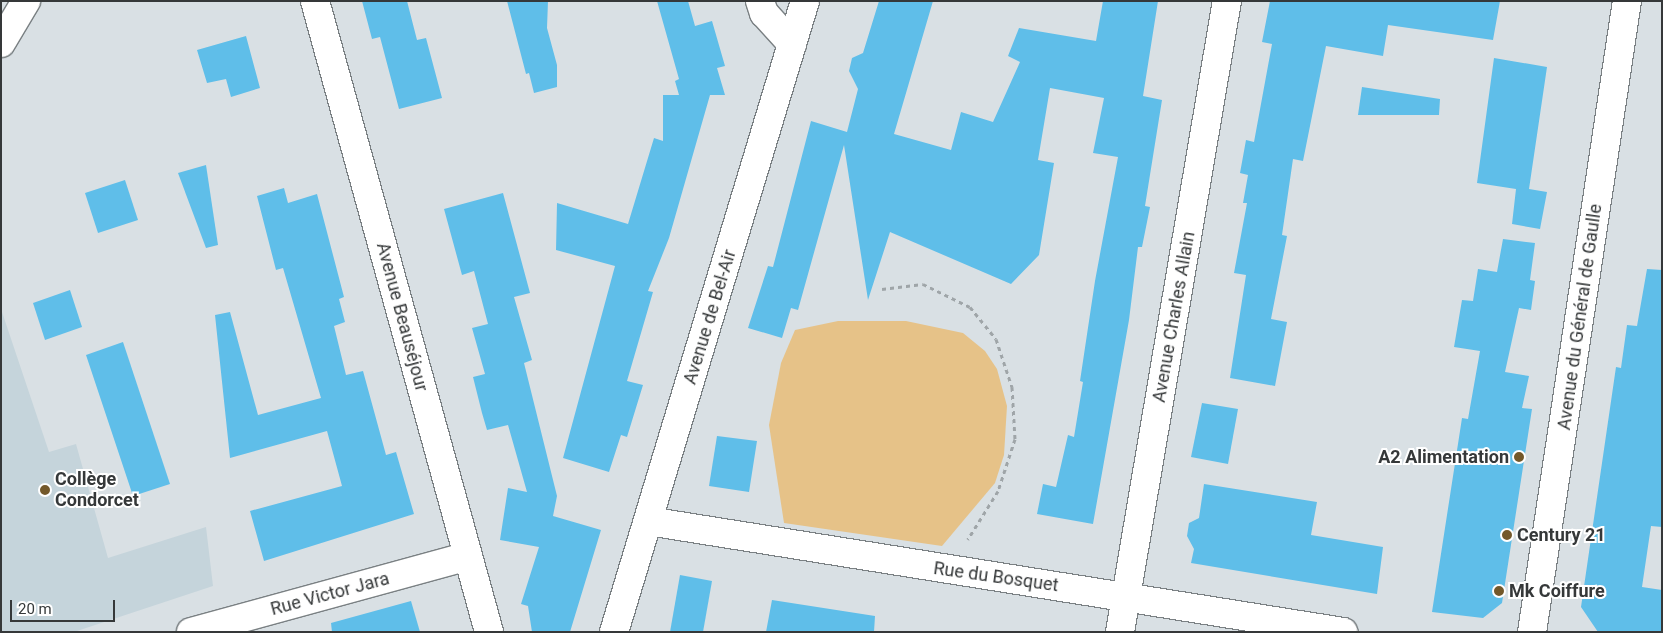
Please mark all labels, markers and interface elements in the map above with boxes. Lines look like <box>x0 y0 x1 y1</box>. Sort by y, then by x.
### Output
street label: Avenue du Général de Gaulle <box>1553 203 1607 431</box>
street label: Avenue Charles Allain <box>1148 230 1200 404</box>
street label: Avenue Beauséjour <box>372 240 432 394</box>
street label: Avenue de Bel-Air <box>679 247 741 387</box>
place label: A2 Alimentation <box>1378 446 1509 468</box>
marker: A2 Alimentation <box>1513 451 1525 463</box>
place label: Collège Condorcet <box>55 469 139 512</box>
marker: Collège Condorcet <box>39 484 51 496</box>
place label: Century 21 <box>1517 524 1606 546</box>
marker: Century 21 <box>1501 529 1513 541</box>
street label: Rue du Bosquet <box>932 558 1060 596</box>
street label: Rue Victor Jara <box>268 568 392 620</box>
place label: Mk Coiffure <box>1509 580 1605 602</box>
marker: Mk Coiffure <box>1493 585 1505 597</box>
scale bar <box>12 590 118 622</box>
text: 20 m <box>18 600 52 618</box>

